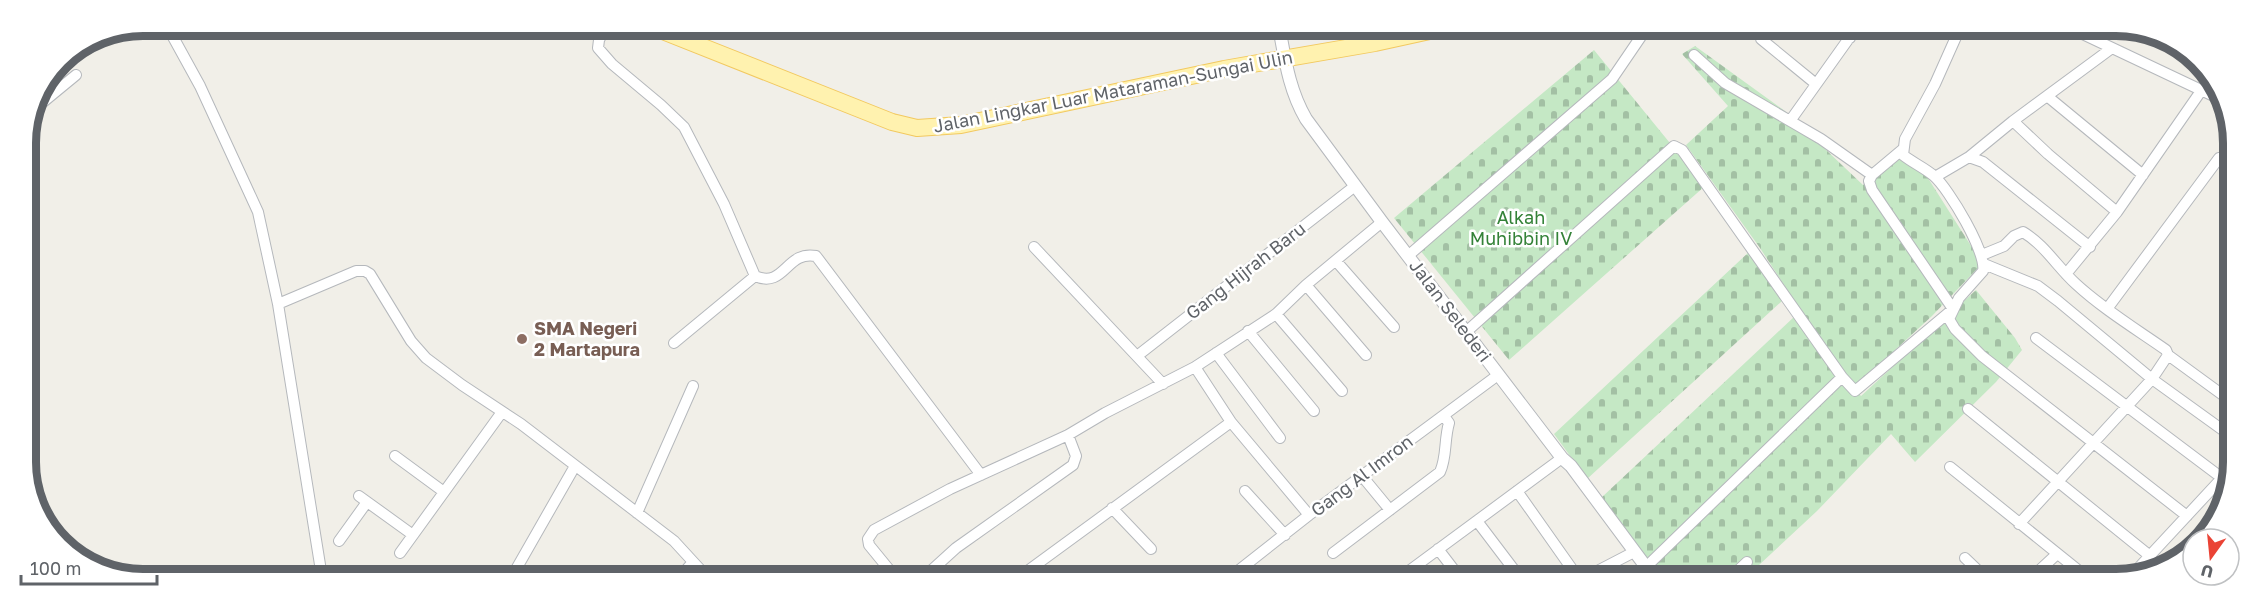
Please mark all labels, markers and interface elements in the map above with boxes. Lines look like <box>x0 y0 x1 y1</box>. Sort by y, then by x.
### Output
street label: Jalan Lingkar Luar Mataraman-Sungai Ulin <box>931 45 1294 137</box>
park label: Alkah Muhibbin IV <box>1470 206 1572 249</box>
street label: Gang Hijrah Baru <box>1181 217 1310 324</box>
street label: Jalan Selederi <box>1405 255 1497 366</box>
place label: SMA Negeri 2 Martapura <box>534 317 640 360</box>
marker: SMA Negeri 2 Martapura <box>515 332 529 346</box>
street label: Gang Al Imron <box>1306 430 1417 521</box>
north arrow <box>2181 527 2241 587</box>
scale bar <box>21 548 158 586</box>
text: 100 m <box>30 557 81 579</box>
text: U <box>2199 560 2215 583</box>

